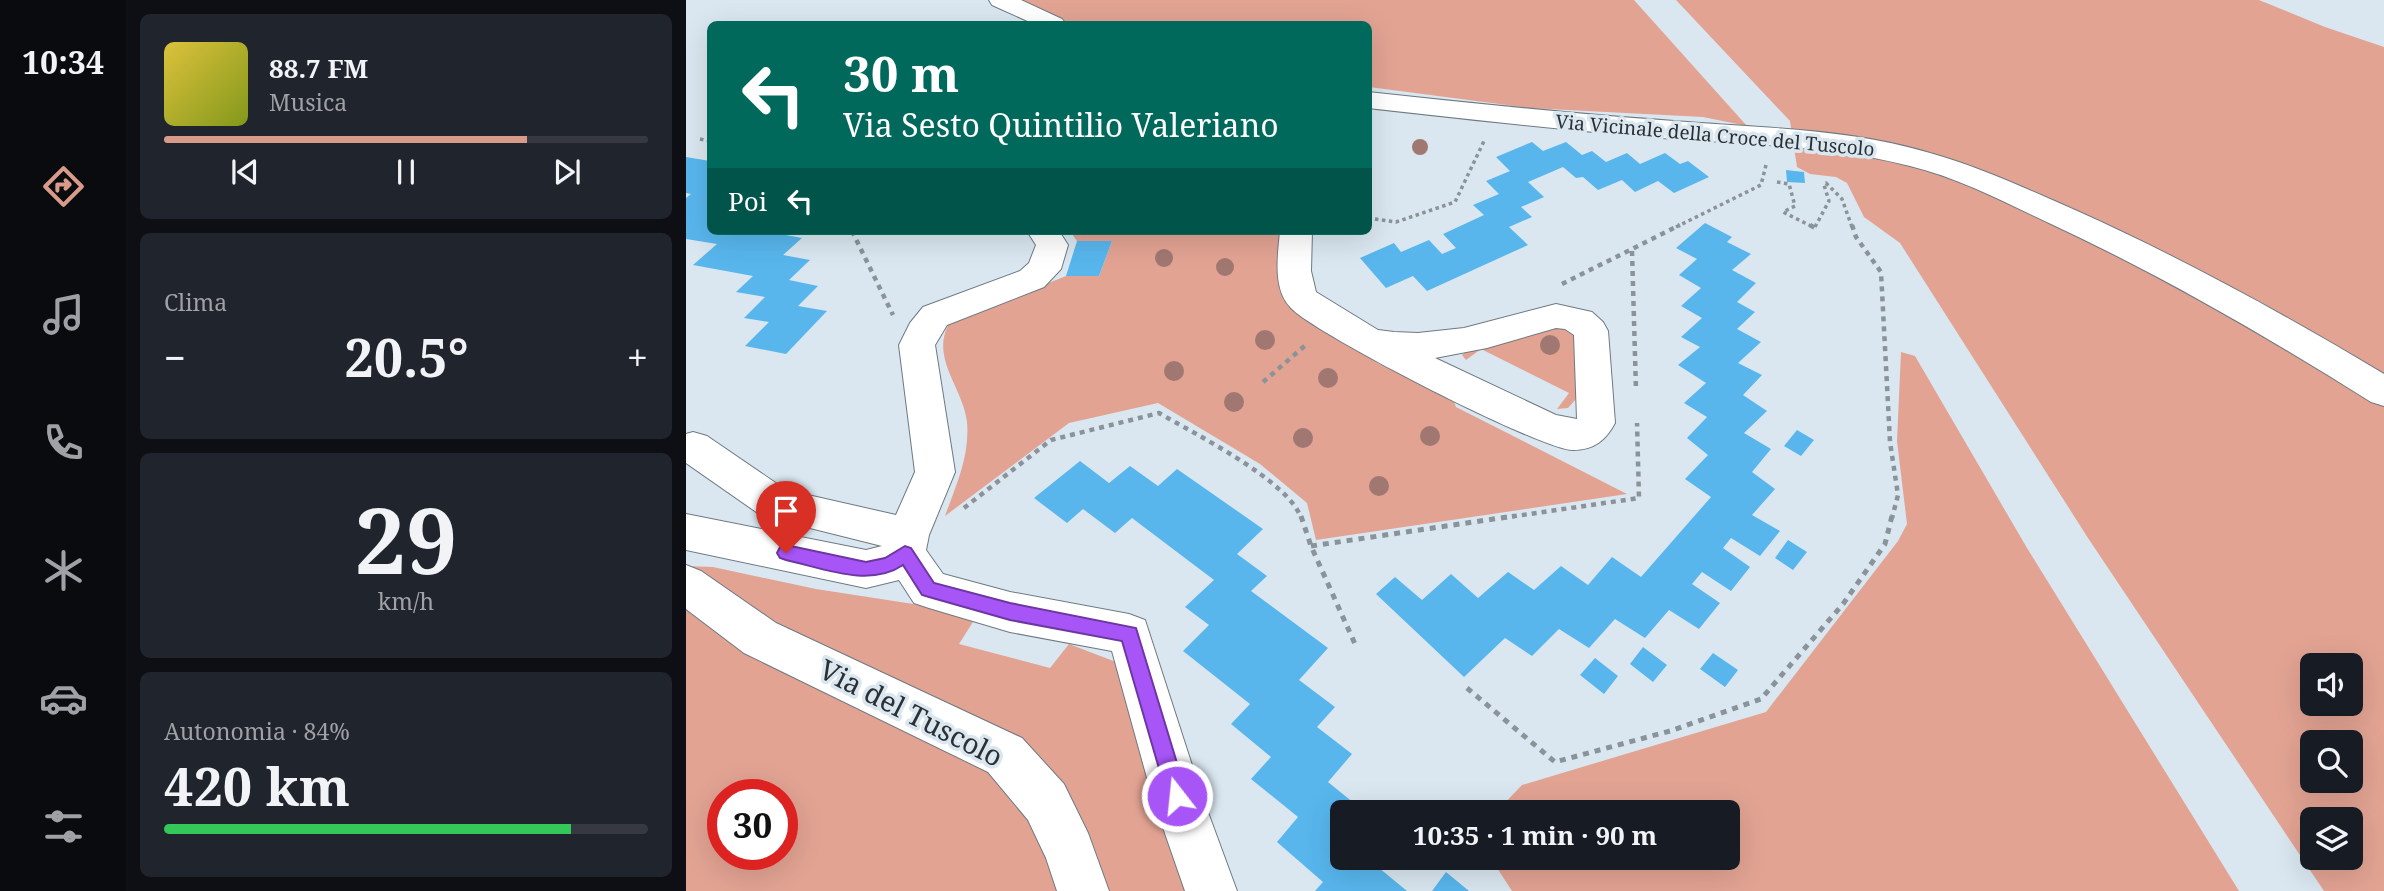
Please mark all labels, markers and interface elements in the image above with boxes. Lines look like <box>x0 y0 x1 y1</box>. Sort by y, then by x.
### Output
text: 10:34 <box>22 40 104 83</box>
text: 30 m <box>843 40 959 106</box>
icon: left <box>728 49 819 140</box>
text: 88.7 FM <box>269 50 368 86</box>
text: Musica <box>269 86 347 118</box>
text: Via Sesto Quintilio Valeriano <box>843 103 1279 146</box>
street label: Via Vicinale della Croce del Tuscolo <box>1554 108 1876 162</box>
icon: previous <box>226 153 264 191</box>
icon: pause <box>387 153 425 191</box>
icon: next <box>548 153 586 191</box>
icon: directions <box>39 162 88 211</box>
icon: left <box>781 182 819 220</box>
text: Poi <box>728 183 767 219</box>
text: Clima <box>164 286 227 318</box>
icon: music <box>39 290 88 339</box>
text: 20.5° <box>344 321 469 392</box>
text: − <box>164 331 186 383</box>
text: + <box>627 331 648 383</box>
icon: phone <box>39 418 88 467</box>
text: 29 <box>355 477 457 601</box>
pin <box>756 481 816 553</box>
icon: arrive <box>767 492 805 530</box>
icon: climate <box>39 546 88 595</box>
text: km/h <box>378 585 434 617</box>
street label: Via del Tuscolo <box>813 649 1010 775</box>
map controls <box>2300 653 2363 870</box>
button: sound <box>2300 653 2363 716</box>
icon: car <box>39 674 88 723</box>
text: Autonomia · 84% <box>164 715 350 747</box>
button: search <box>2300 730 2363 793</box>
text: 420 km <box>164 750 350 821</box>
position arrow <box>1140 759 1214 833</box>
speed limit sign: 30 <box>707 779 798 870</box>
icon: filters <box>39 802 88 851</box>
button: layers <box>2300 807 2363 870</box>
text: 10:35 · 1 min · 90 m <box>1413 817 1657 853</box>

